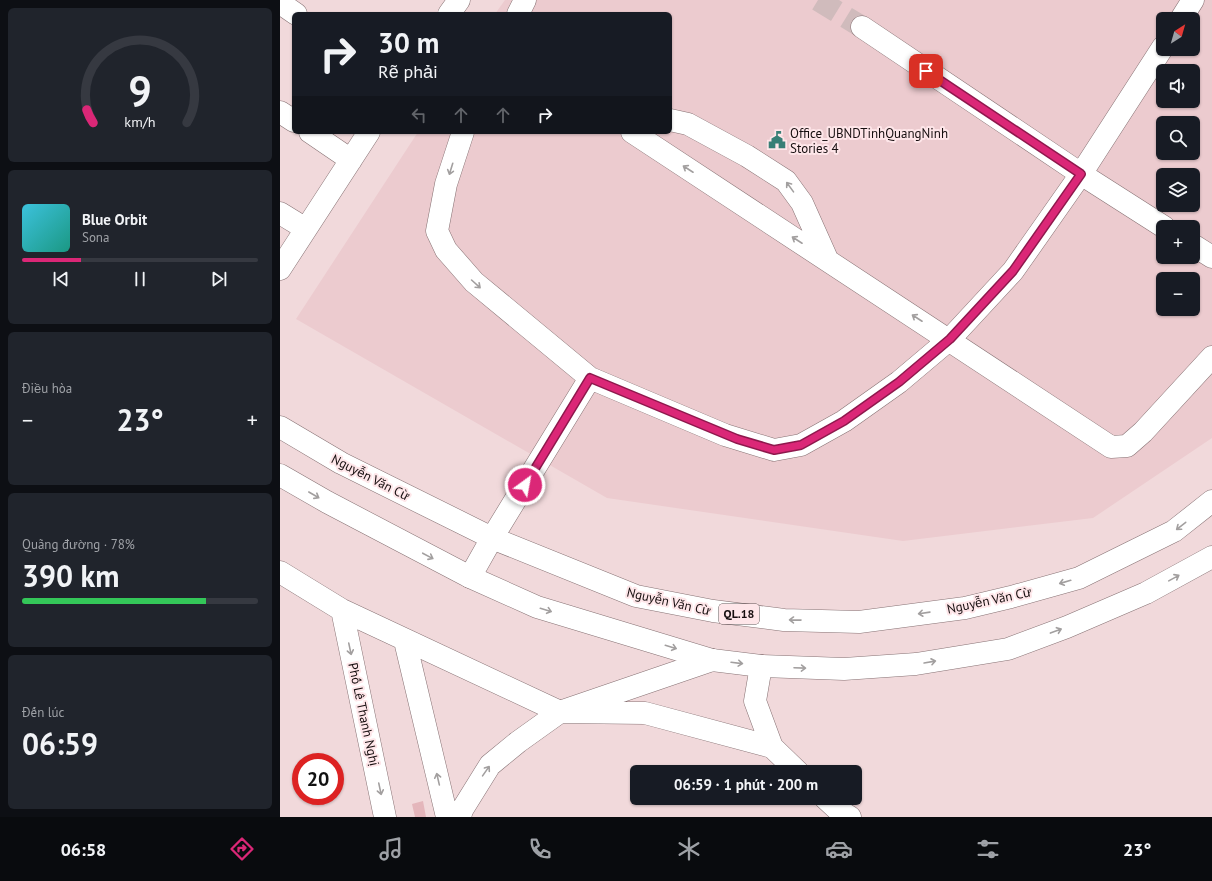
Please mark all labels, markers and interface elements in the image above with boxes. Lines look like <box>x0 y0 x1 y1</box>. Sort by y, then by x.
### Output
north arrow <box>1156 12 1200 56</box>
map controls <box>1156 12 1200 316</box>
text: 30 m <box>378 24 439 61</box>
icon: right <box>312 28 364 80</box>
pin <box>909 54 943 88</box>
text: Rẽ phải <box>378 60 438 83</box>
icon: arrive <box>915 60 937 82</box>
text: 9 <box>128 64 152 117</box>
button: sound <box>1156 64 1200 108</box>
icon: left <box>408 104 430 126</box>
icon: ahead <box>450 104 472 126</box>
icon: ahead <box>492 104 514 126</box>
icon: right <box>534 104 556 126</box>
text: km/h <box>124 111 156 130</box>
button: search <box>1156 116 1200 160</box>
place label: Office_UBNDTinhQuangNinh Stories 4 <box>790 125 948 157</box>
public building icon: Office_UBNDTinhQuangNinh Stories 4 <box>767 130 787 150</box>
one-way arrow <box>447 162 454 175</box>
one-way arrow <box>682 164 694 172</box>
button: layers <box>1156 168 1200 212</box>
one-way arrow <box>786 182 794 193</box>
text: Blue Orbit <box>82 210 147 229</box>
button: + <box>1156 220 1200 264</box>
text: Sona <box>82 229 109 246</box>
one-way arrow <box>791 235 803 243</box>
icon: previous <box>50 268 72 290</box>
icon: pause <box>129 268 151 290</box>
icon: next <box>208 268 230 290</box>
button: − <box>1156 272 1200 316</box>
one-way arrow <box>471 279 481 288</box>
one-way arrow <box>912 314 923 322</box>
text: Điều hòa <box>22 380 72 397</box>
text: 23° <box>116 400 164 439</box>
text: − <box>22 406 33 434</box>
text: + <box>247 406 258 434</box>
street label: Nguyễn Văn Cừ <box>329 450 413 505</box>
position arrow <box>504 464 546 506</box>
one-way arrow <box>308 491 320 499</box>
one-way arrow <box>1176 521 1187 530</box>
text: Quãng đường · 78% <box>22 536 135 553</box>
one-way arrow <box>422 552 434 560</box>
text: 390 km <box>22 556 120 595</box>
one-way arrow <box>1168 574 1180 581</box>
one-way arrow <box>1059 579 1072 586</box>
street label: Nguyễn Văn Cừ <box>945 583 1033 618</box>
street label: Nguyễn Văn Cừ <box>625 584 713 620</box>
road number: QL.18 <box>719 604 759 624</box>
one-way arrow <box>540 607 553 614</box>
one-way arrow <box>918 609 931 617</box>
one-way arrow <box>789 617 802 624</box>
one-way arrow <box>1049 627 1062 634</box>
one-way arrow <box>347 642 355 655</box>
one-way arrow <box>665 644 677 652</box>
one-way arrow <box>923 658 936 666</box>
one-way arrow <box>730 659 743 667</box>
street label: Phố Lê Thanh Nghị <box>344 661 383 767</box>
one-way arrow <box>793 664 806 671</box>
text: Đến lúc <box>22 704 64 721</box>
text: 06:59 <box>22 724 98 763</box>
speed limit sign: 20 <box>292 753 344 805</box>
one-way arrow <box>482 766 490 777</box>
one-way arrow <box>433 773 441 786</box>
text: 06:59 · 1 phút · 200 m <box>674 775 818 794</box>
one-way arrow <box>376 783 384 796</box>
icon: directions <box>228 835 256 863</box>
icon: music <box>377 835 405 863</box>
icon: phone <box>526 835 554 863</box>
icon: climate <box>675 835 703 863</box>
icon: car <box>825 835 853 863</box>
icon: filters <box>974 835 1002 863</box>
text: 06:58 <box>61 838 106 861</box>
text: 23° <box>1123 838 1151 861</box>

